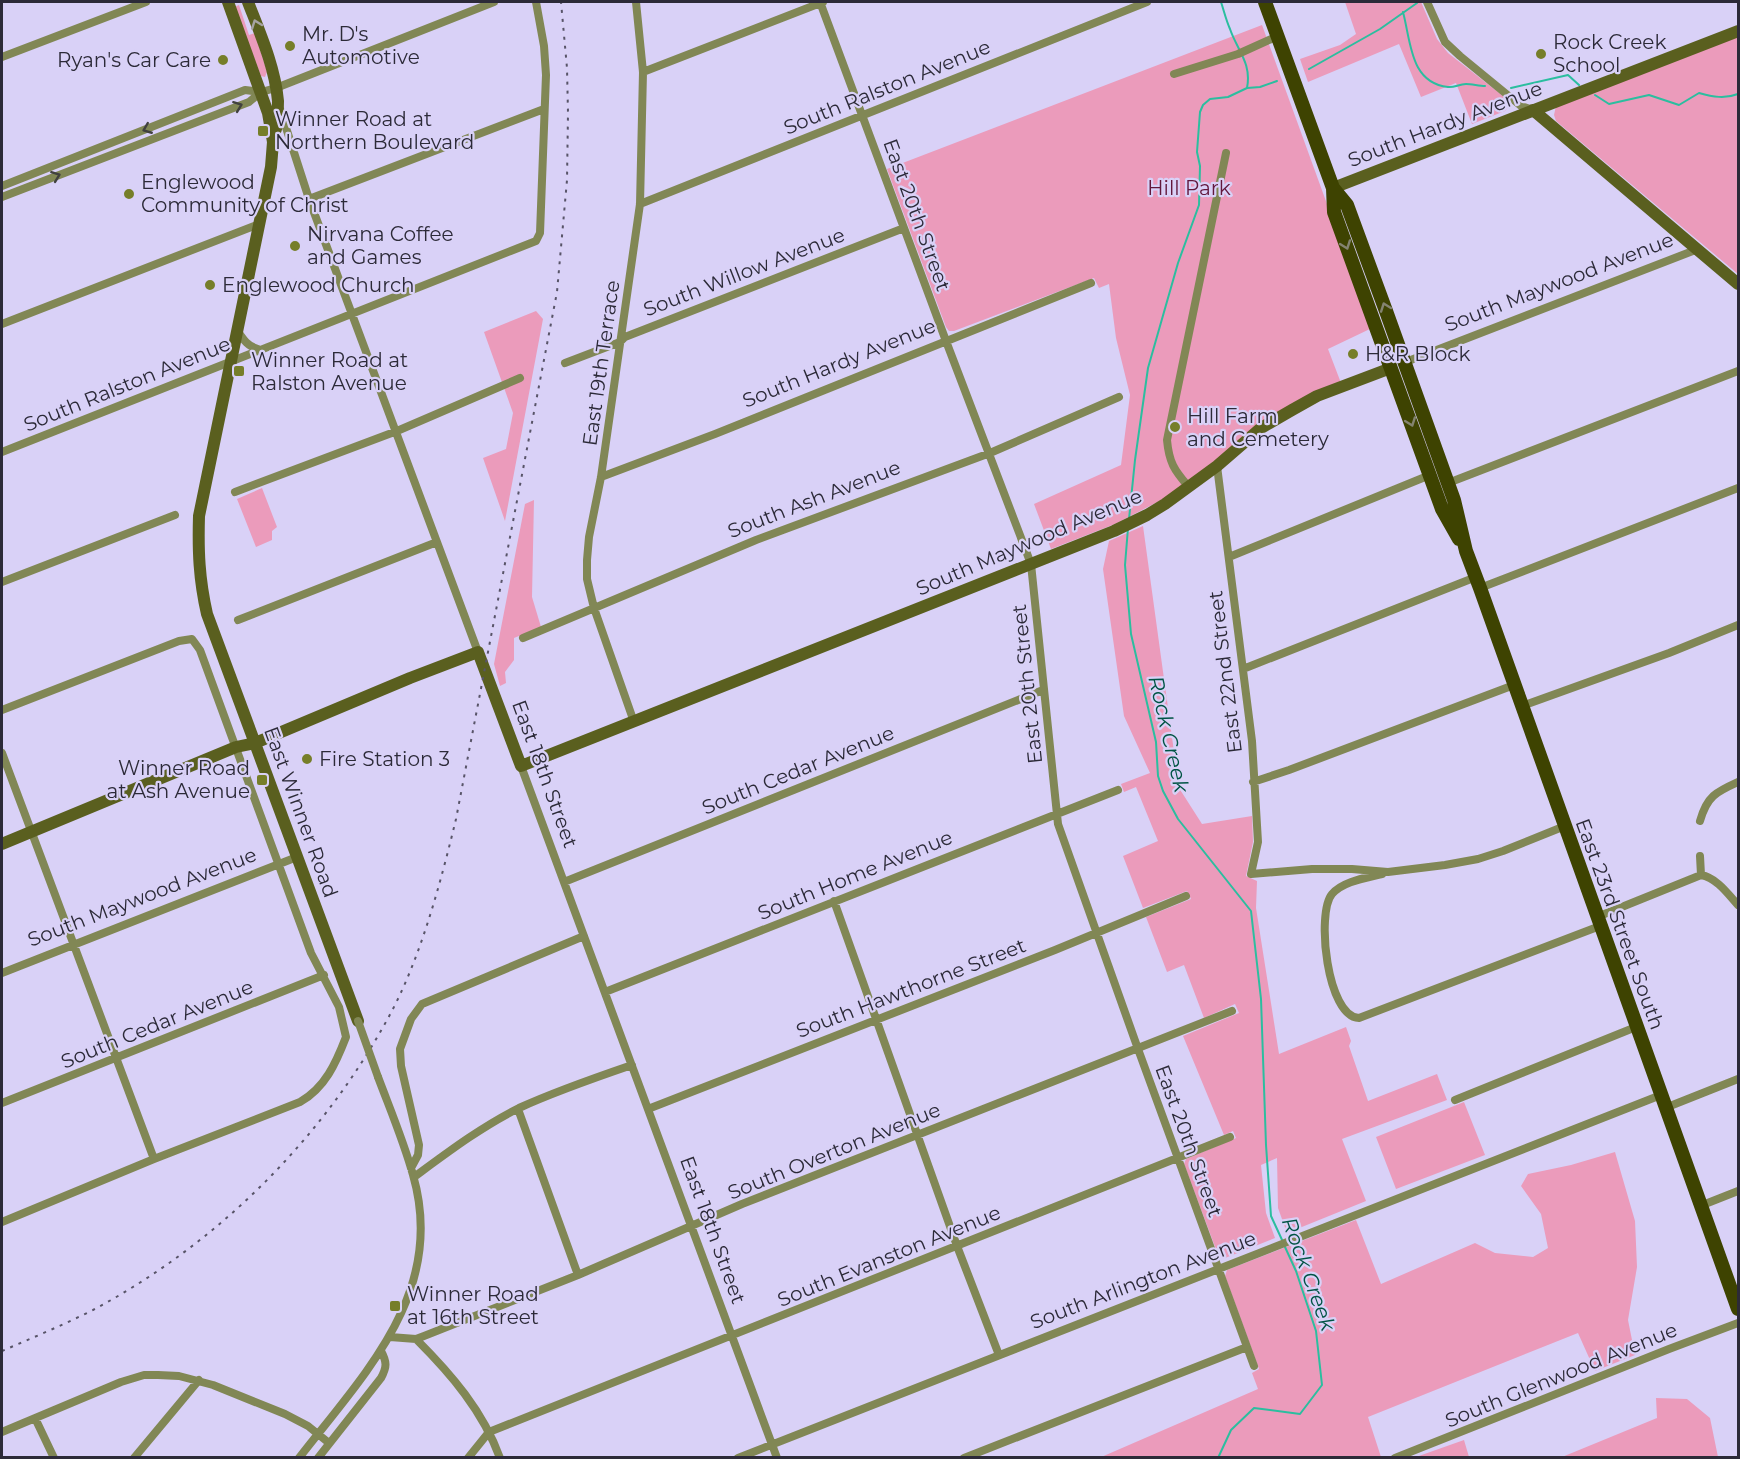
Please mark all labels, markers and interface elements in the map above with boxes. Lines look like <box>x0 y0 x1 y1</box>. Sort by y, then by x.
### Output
one-way arrow <box>251 19 264 30</box>
place label: Mr. D's Automotive <box>302 22 420 69</box>
place label: Rock Creek School <box>1553 30 1666 77</box>
street label: South Ralston Avenue <box>780 34 994 140</box>
marker: Mr. D's Automotive <box>283 39 297 53</box>
marker: Rock Creek School <box>1534 47 1548 61</box>
place label: Ryan's Car Care <box>57 48 211 72</box>
marker: Ryan's Car Care <box>216 53 230 67</box>
street label: South Hardy Avenue <box>1345 76 1545 172</box>
one-way arrow <box>232 101 243 113</box>
place label: Winner Road at Northern Boulevard <box>275 107 474 154</box>
one-way arrow <box>142 122 153 134</box>
marker: Winner Road at Northern Boulevard <box>256 124 270 138</box>
street label: East 20th Street <box>878 136 956 294</box>
one-way arrow <box>50 170 61 183</box>
place label: Englewood Community of Christ <box>141 170 349 217</box>
park label: Hill Park <box>1147 176 1231 200</box>
marker: Englewood Community of Christ <box>122 187 136 201</box>
place label: Nirvana Coffee and Games <box>307 222 454 269</box>
street label: South Willow Avenue <box>640 223 848 321</box>
street label: South Maywood Avenue <box>1441 227 1677 337</box>
one-way arrow <box>1339 238 1351 249</box>
marker: Nirvana Coffee and Games <box>288 239 302 253</box>
place label: Englewood Church <box>222 273 415 297</box>
marker: Englewood Church <box>203 278 217 292</box>
street label: East 19th Terrace <box>577 279 625 447</box>
one-way arrow <box>1379 302 1392 313</box>
street label: South Hardy Avenue <box>739 313 939 413</box>
street label: South Ralston Avenue <box>20 331 234 437</box>
place label: H&R Block <box>1365 342 1470 366</box>
marker: H&R Block <box>1346 347 1360 361</box>
place label: Winner Road at Ralston Avenue <box>251 348 408 395</box>
marker: Winner Road at Ralston Avenue <box>232 364 246 378</box>
place label: Hill Farm and Cemetery <box>1187 404 1329 451</box>
one-way arrow <box>1404 417 1417 427</box>
marker: Hill Farm and Cemetery <box>1168 420 1182 434</box>
street label: South Ash Avenue <box>724 455 904 543</box>
street label: South Maywood Avenue <box>912 483 1146 601</box>
street label: East 22nd Street <box>1203 589 1247 755</box>
street label: East 20th Street <box>1007 603 1047 765</box>
water label: Rock Creek <box>1143 673 1195 796</box>
street label: East 18th Street <box>507 697 583 851</box>
street label: South Cedar Avenue <box>698 720 898 820</box>
street label: East Winner Road <box>259 723 343 901</box>
place label: Fire Station 3 <box>319 747 450 771</box>
marker: Fire Station 3 <box>300 752 314 766</box>
place label: Winner Road at Ash Avenue <box>107 756 250 803</box>
marker: Winner Road at Ash Avenue <box>255 773 269 787</box>
street label: East 23rd Street South <box>1571 815 1669 1033</box>
street label: South Home Avenue <box>754 825 956 925</box>
street label: South Maywood Avenue <box>24 842 260 952</box>
street label: South Hawthorne Street <box>793 933 1029 1043</box>
street label: South Cedar Avenue <box>57 974 257 1074</box>
street label: East 20th Street <box>1150 1062 1228 1220</box>
street label: South Overton Avenue <box>724 1097 944 1205</box>
street label: East 18th Street <box>675 1153 751 1307</box>
street label: South Evanston Avenue <box>774 1200 1004 1312</box>
water label: Rock Creek <box>1277 1214 1342 1336</box>
street label: South Arlington Avenue <box>1027 1226 1259 1334</box>
place label: Winner Road at 16th Street <box>407 1282 539 1329</box>
marker: Winner Road at 16th Street <box>388 1299 402 1313</box>
street label: South Glenwood Avenue <box>1442 1317 1680 1433</box>

